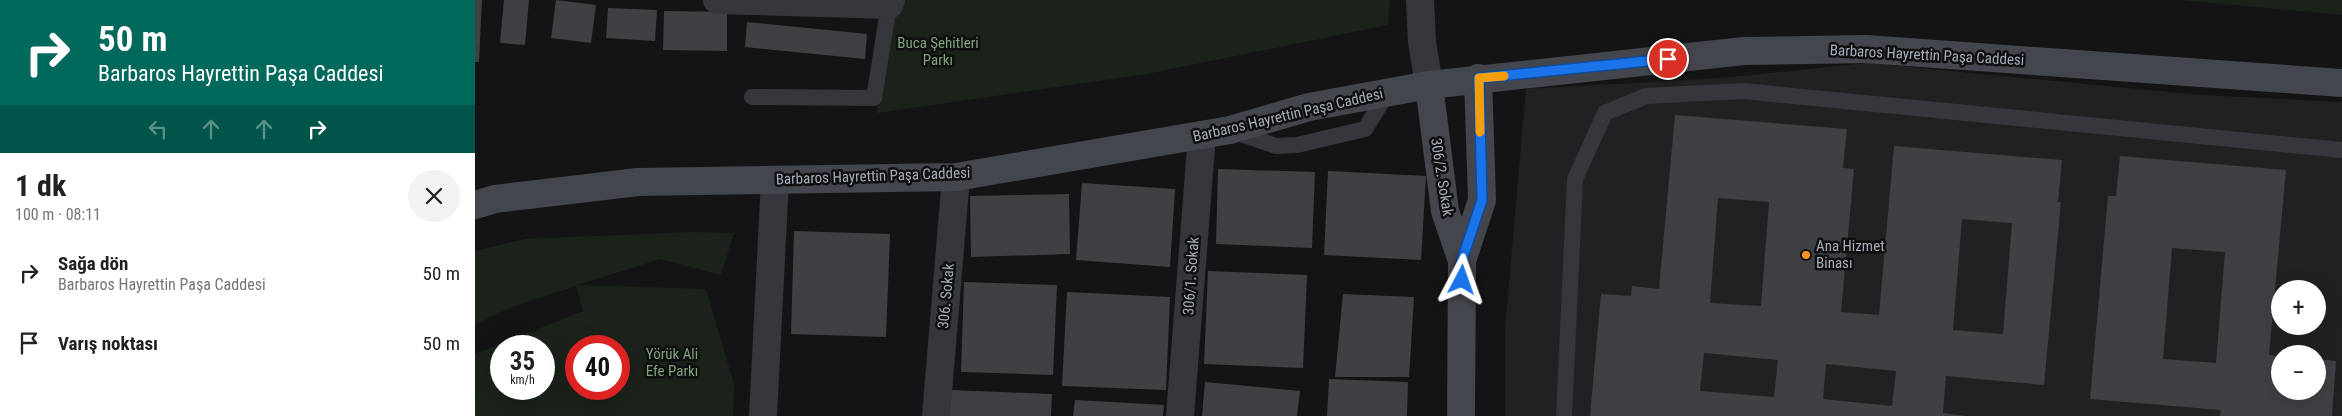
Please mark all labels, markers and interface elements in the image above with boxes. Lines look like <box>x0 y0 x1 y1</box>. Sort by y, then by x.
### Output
text: 50 m <box>98 19 167 60</box>
icon: right <box>15 20 80 85</box>
park label: Buca Şehitleri Parkı <box>897 34 979 69</box>
pin <box>1647 38 1689 80</box>
street label: Barbaros Hayrettin Paşa Caddesi <box>1829 41 2025 69</box>
icon: arrive <box>1654 45 1682 73</box>
text: Barbaros Hayrettin Paşa Caddesi <box>98 61 383 86</box>
street label: Barbaros Hayrettin Paşa Caddesi <box>1191 84 1385 146</box>
icon: left <box>144 115 172 143</box>
icon: ahead <box>197 115 225 143</box>
icon: ahead <box>250 115 278 143</box>
icon: right <box>303 115 331 143</box>
street label: 306/2. Sokak <box>1427 137 1457 217</box>
street label: Barbaros Hayrettin Paşa Caddesi <box>775 164 971 188</box>
text: 1 dk <box>15 168 66 203</box>
button: close <box>408 170 460 222</box>
text: 100 m · 08:11 <box>15 205 101 224</box>
street label: 306/1. Sokak <box>1179 236 1203 316</box>
place label: Ana Hizmet Binası <box>1816 237 1885 272</box>
marker: Ana Hizmet Binası <box>1800 249 1812 261</box>
text: Sağa dön <box>58 252 128 275</box>
position arrow <box>1435 253 1487 305</box>
icon: right <box>15 259 43 287</box>
text: 50 m <box>423 262 460 285</box>
street label: 306. Sokak <box>934 262 958 329</box>
text: Barbaros Hayrettin Paşa Caddesi <box>58 275 266 294</box>
map controls <box>2271 280 2326 400</box>
button: + <box>2271 280 2326 335</box>
icon: arrive <box>15 329 43 357</box>
text: Varış noktası <box>58 332 158 355</box>
text: 50 m <box>423 332 460 355</box>
speed limit sign: 40 <box>565 335 630 400</box>
park label: Yörük Ali Efe Parkı <box>646 345 698 380</box>
button: − <box>2271 345 2326 400</box>
text: 35 <box>510 347 535 376</box>
text: km/h <box>510 373 535 387</box>

